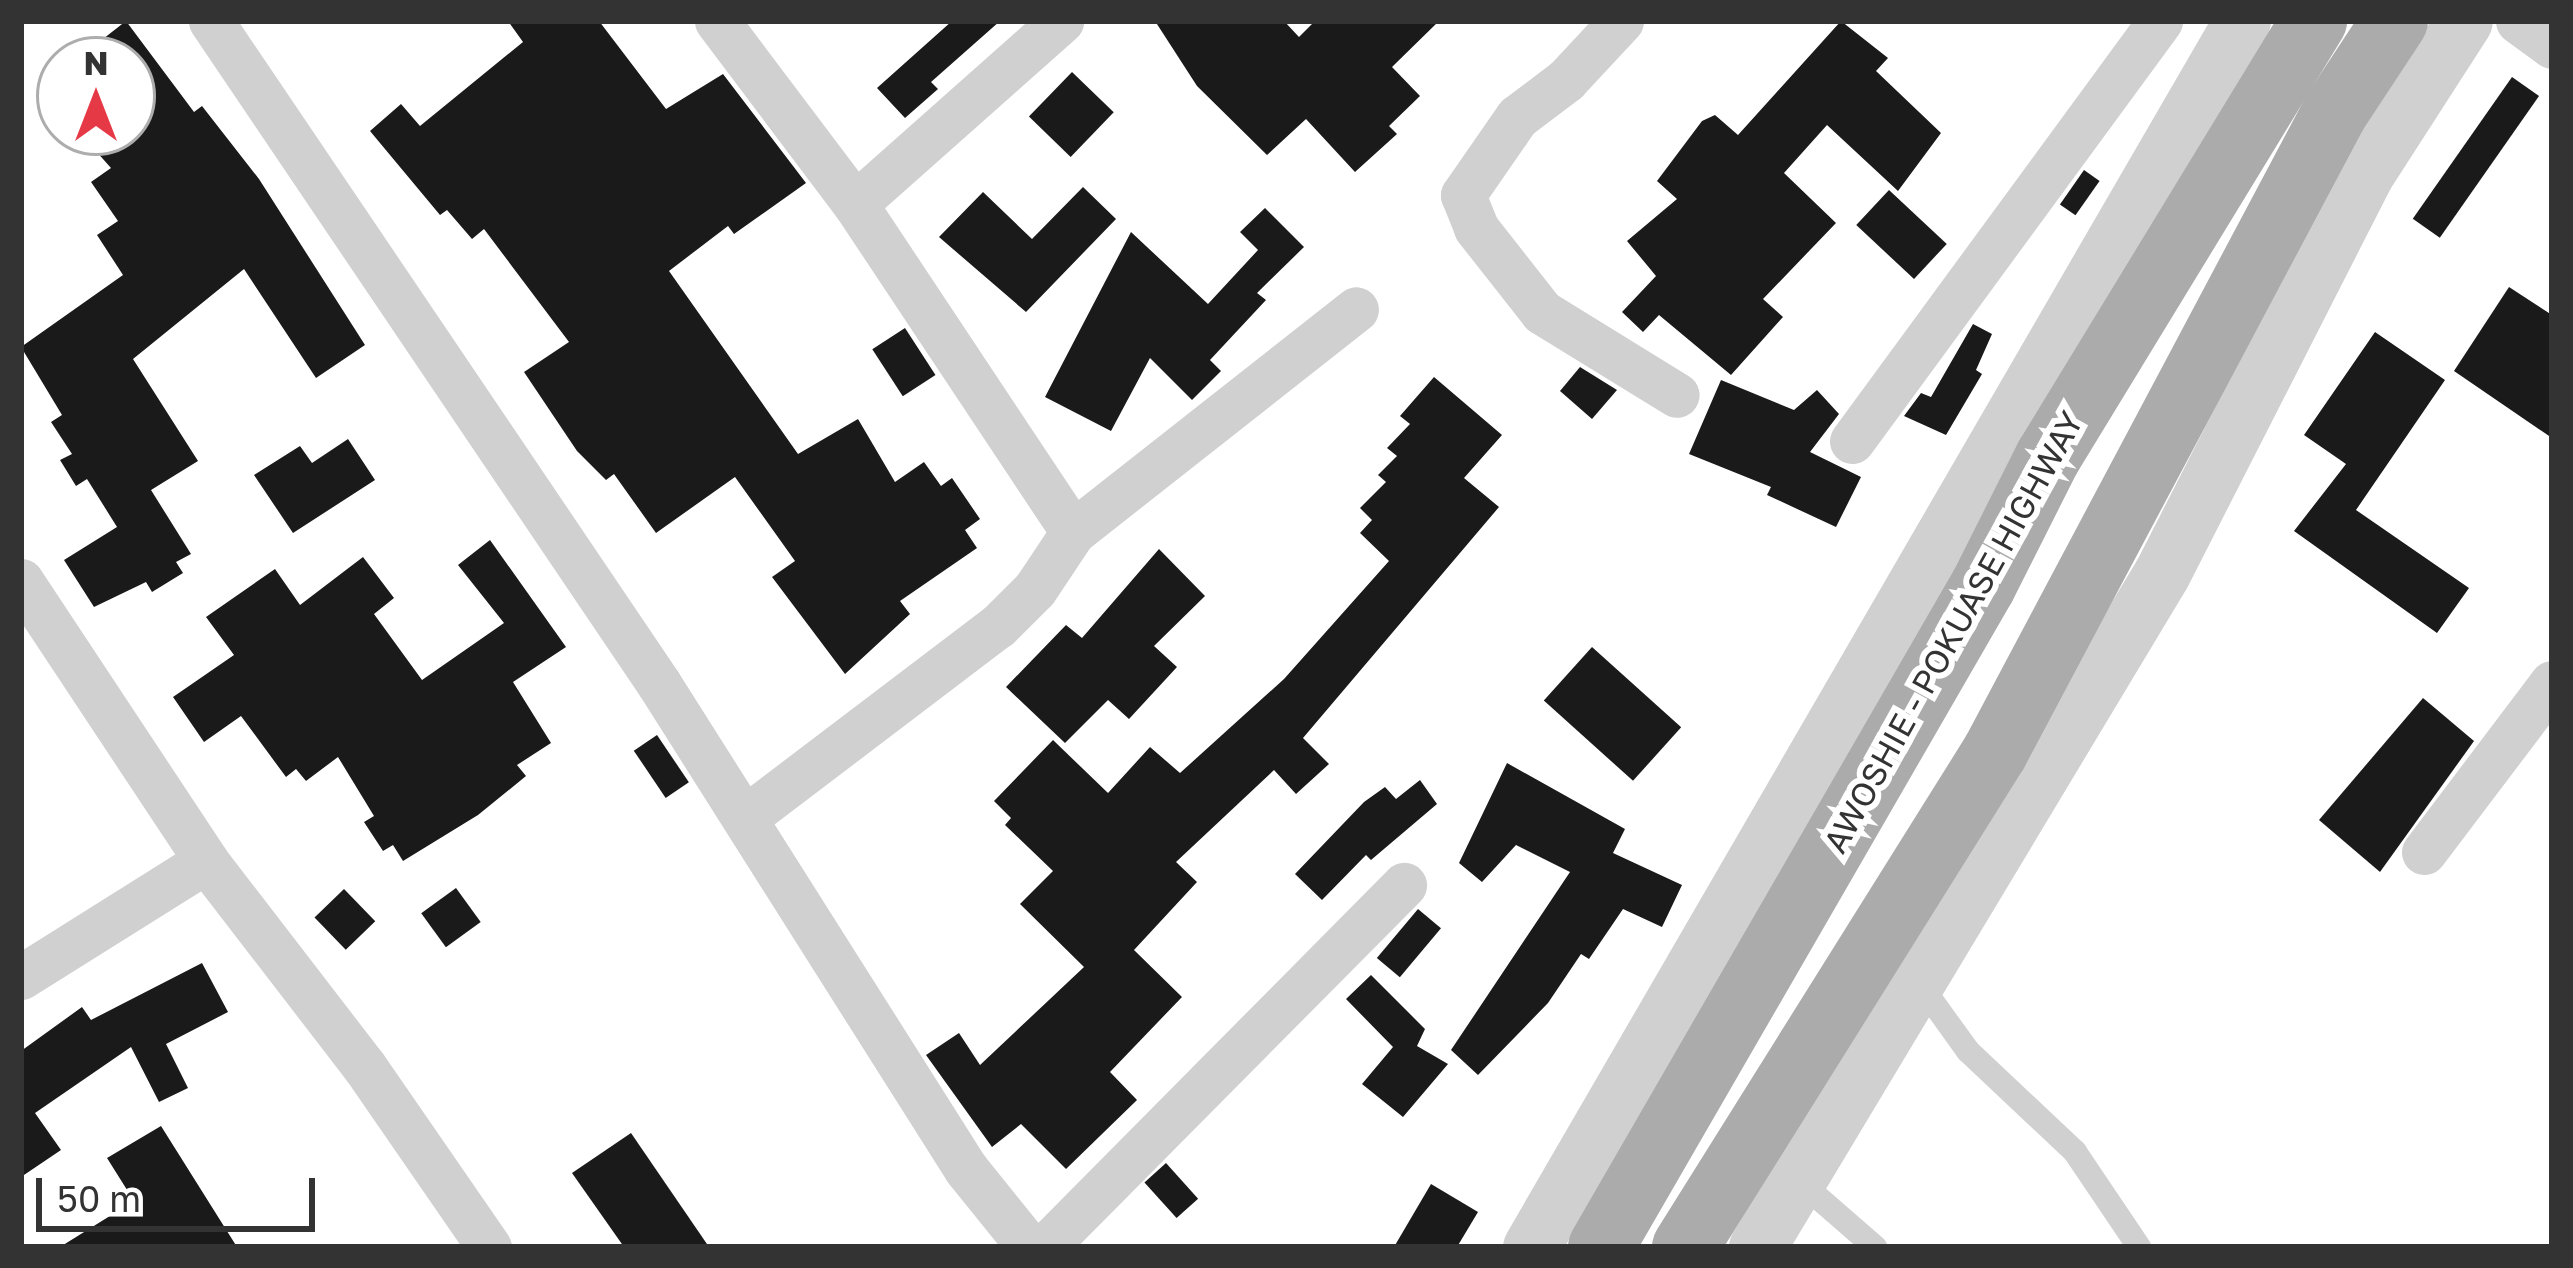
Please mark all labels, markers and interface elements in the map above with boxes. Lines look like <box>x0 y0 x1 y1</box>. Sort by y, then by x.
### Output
north arrow <box>36 36 156 156</box>
text: N <box>83 43 109 82</box>
street label: AWOSHIE - POKUASE HIGHWAY <box>1815 405 2091 859</box>
scale bar <box>42 1154 321 1228</box>
text: 50 m <box>57 1177 141 1220</box>

